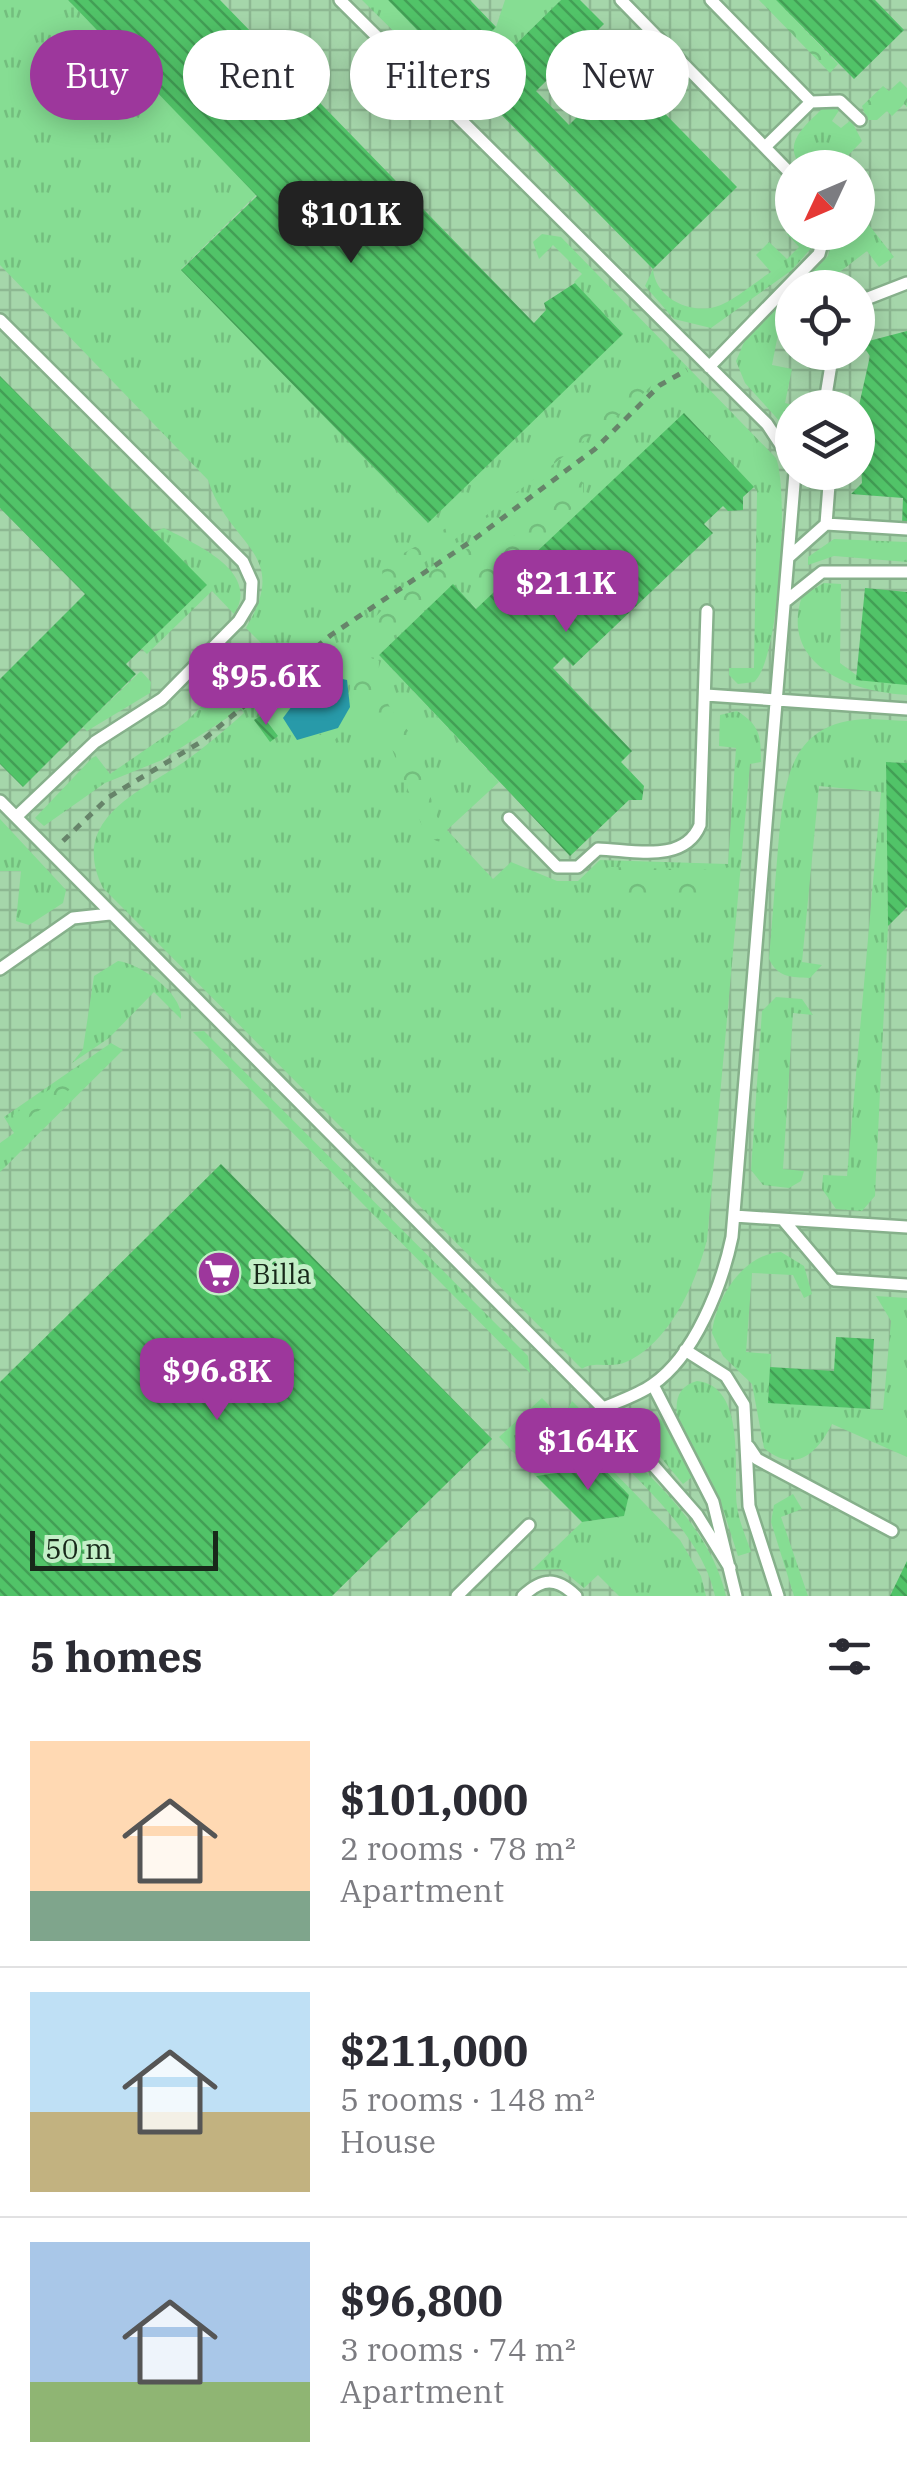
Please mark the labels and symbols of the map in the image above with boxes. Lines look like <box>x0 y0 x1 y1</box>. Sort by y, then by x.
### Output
north arrow <box>775 150 875 250</box>
pin: $101K <box>281 181 421 266</box>
pin: $211K <box>496 550 636 635</box>
pin: $95.6K <box>185 643 347 728</box>
supermarket icon: Billa <box>196 1250 242 1296</box>
place label: Billa <box>252 1255 312 1292</box>
pin: $96.8K <box>136 1338 298 1423</box>
pin: $164K <box>518 1408 658 1493</box>
scale bar <box>30 1526 218 1570</box>

